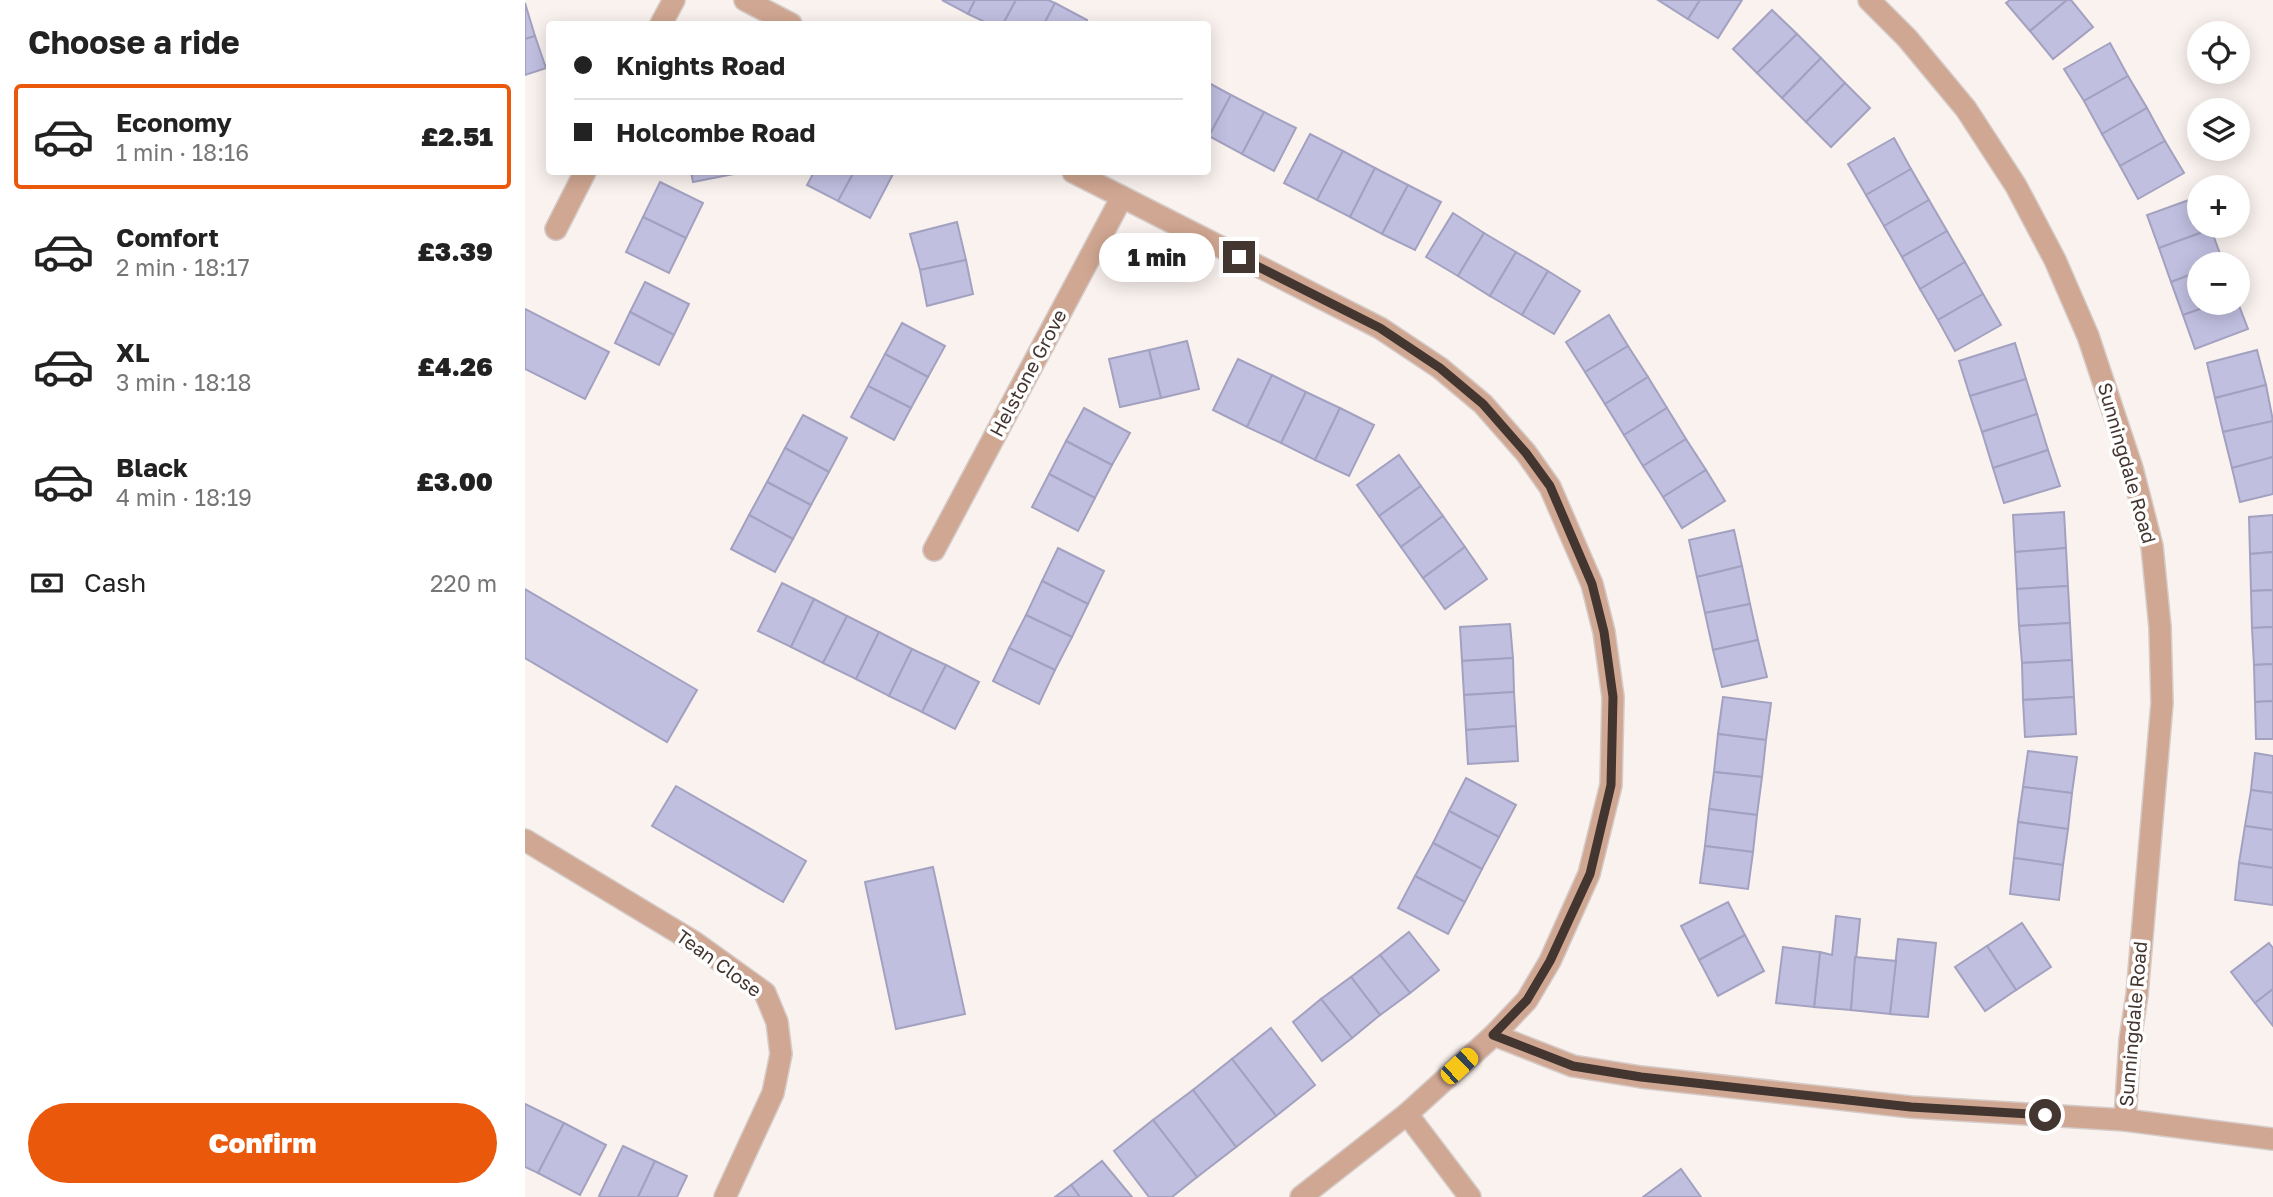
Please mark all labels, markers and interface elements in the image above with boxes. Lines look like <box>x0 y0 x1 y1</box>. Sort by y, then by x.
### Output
map controls <box>2187 21 2250 315</box>
button: locate <box>2187 21 2250 84</box>
text: Choose a ride <box>28 23 240 61</box>
text: Knights Road <box>616 50 785 81</box>
button: layers <box>2187 98 2250 161</box>
icon: car <box>32 105 95 168</box>
text: Economy <box>116 107 232 138</box>
text: Holcombe Road <box>616 117 815 148</box>
text: £2.51 <box>421 121 493 152</box>
text: 1 min · 18:16 <box>116 138 249 166</box>
button: + <box>2187 175 2250 238</box>
icon: car <box>32 220 95 283</box>
text: Comfort <box>116 222 219 253</box>
callout: 1 min <box>1099 232 1215 282</box>
text: £3.39 <box>417 236 493 267</box>
route end <box>1223 241 1255 273</box>
text: 1 min <box>1128 243 1186 271</box>
button: − <box>2187 252 2250 315</box>
text: 2 min · 18:17 <box>116 253 250 281</box>
street label: Helstone Grove <box>984 305 1071 440</box>
icon: car <box>32 335 95 398</box>
text: XL <box>116 337 150 368</box>
text: £4.26 <box>418 351 493 382</box>
text: 3 min · 18:18 <box>116 368 252 396</box>
street label: Sunningdale Road <box>2094 380 2161 546</box>
icon: car <box>32 450 95 513</box>
text: Black <box>116 452 188 483</box>
text: £3.00 <box>416 466 493 497</box>
text: 4 min · 18:19 <box>116 483 252 511</box>
icon: cash <box>28 564 66 602</box>
text: Cash <box>84 567 146 598</box>
text: 220 m <box>430 569 497 597</box>
street label: Tean Close <box>672 924 766 1001</box>
street label: Sunningdale Road <box>2114 940 2151 1108</box>
car <box>1437 1044 1482 1088</box>
route start <box>2029 1099 2061 1131</box>
button: Confirm <box>28 1103 497 1183</box>

